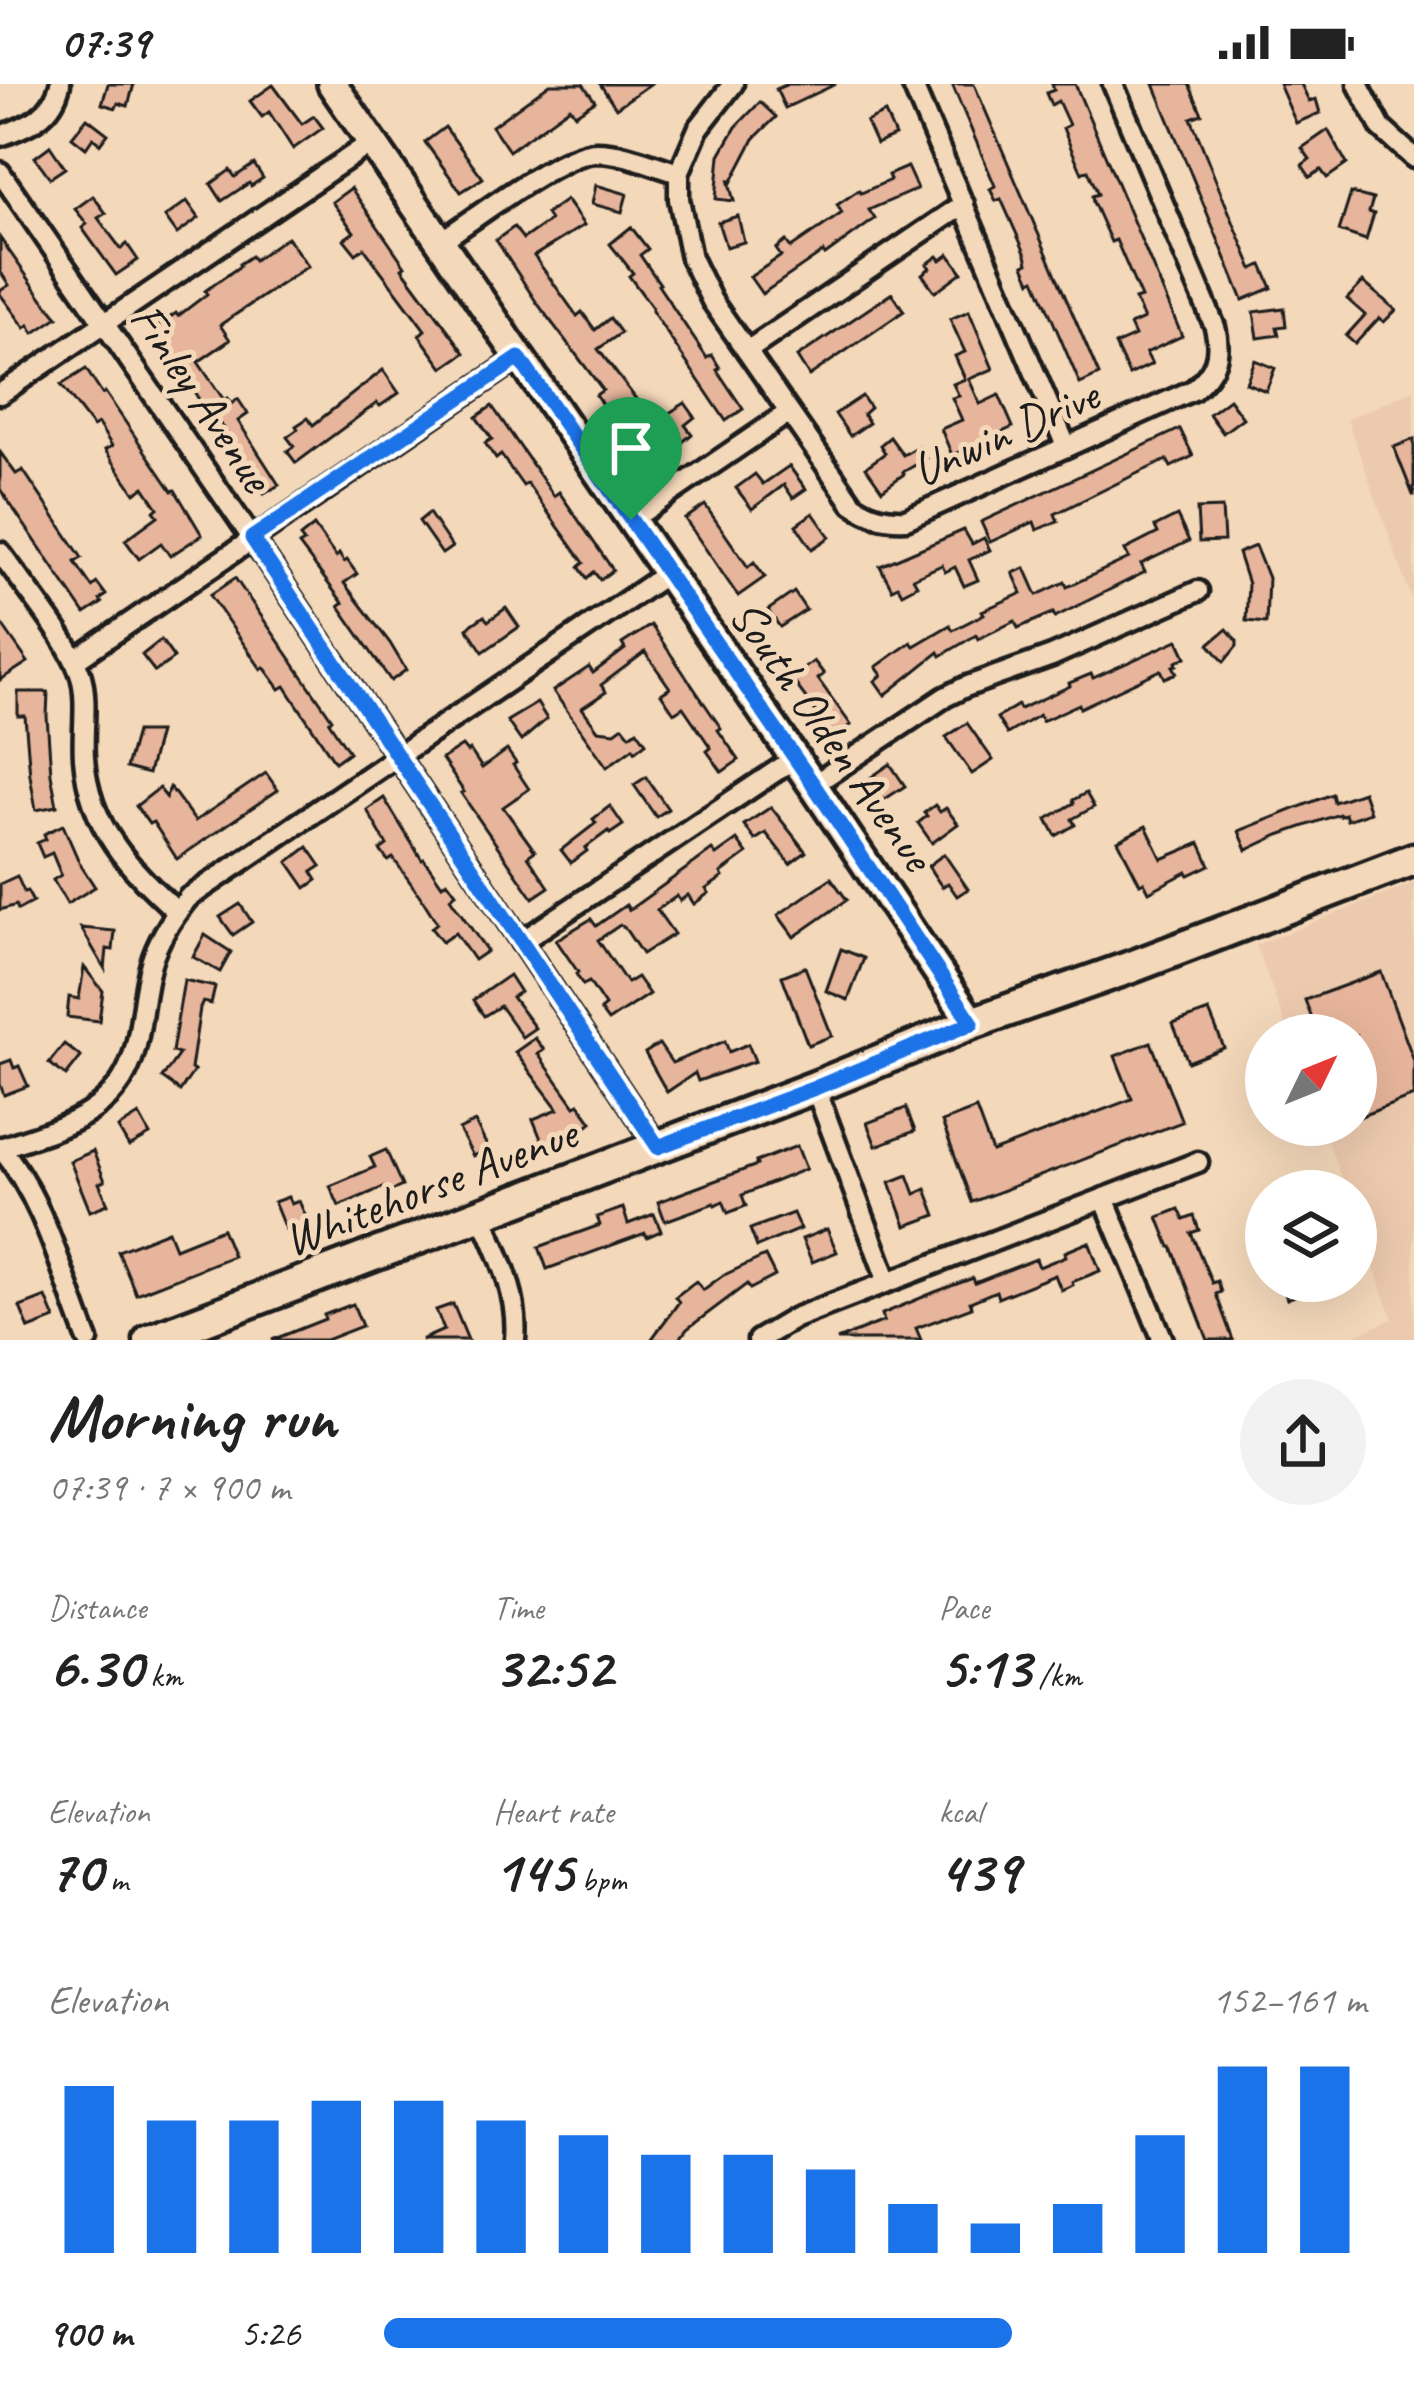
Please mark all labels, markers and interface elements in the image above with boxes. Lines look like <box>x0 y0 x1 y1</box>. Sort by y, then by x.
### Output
text: 07:39 <box>60 14 149 71</box>
street label: Finley Avenue <box>117 291 289 506</box>
street label: Unwin Drive <box>902 363 1111 500</box>
pin <box>580 397 682 520</box>
icon: arrive <box>598 415 664 481</box>
street label: South Olden Avenue <box>717 588 949 885</box>
north arrow <box>1245 1014 1377 1146</box>
map controls <box>1245 1014 1377 1302</box>
street label: Whitehorse Avenue <box>275 1101 588 1269</box>
button: layers <box>1245 1170 1377 1302</box>
text: Morning run <box>48 1376 336 1459</box>
button: share <box>1240 1379 1366 1505</box>
text: 07:39 · 7 × 900 m <box>48 1463 290 1512</box>
text: Distance <box>48 1587 146 1629</box>
text: Time <box>493 1587 544 1629</box>
text: Pace <box>939 1587 990 1629</box>
text: 6.30 <box>48 1629 142 1705</box>
text: 32:52 <box>493 1629 612 1705</box>
text: 5:13 <box>939 1629 1031 1705</box>
text: km <box>142 1655 182 1697</box>
text: /km <box>1031 1655 1082 1697</box>
text: Elevation <box>48 1791 150 1833</box>
text: Heart rate <box>493 1791 614 1833</box>
text: kcal <box>939 1791 982 1833</box>
text: 70 <box>48 1833 102 1909</box>
text: 145 <box>493 1833 573 1909</box>
text: 439 <box>939 1833 1019 1909</box>
text: m <box>102 1859 128 1901</box>
text: bpm <box>573 1859 627 1901</box>
text: Elevation <box>48 1976 168 2025</box>
text: 152–161 m <box>1212 1976 1366 2025</box>
text: 900 m <box>48 2309 132 2358</box>
text: 5:26 <box>240 2309 300 2358</box>

